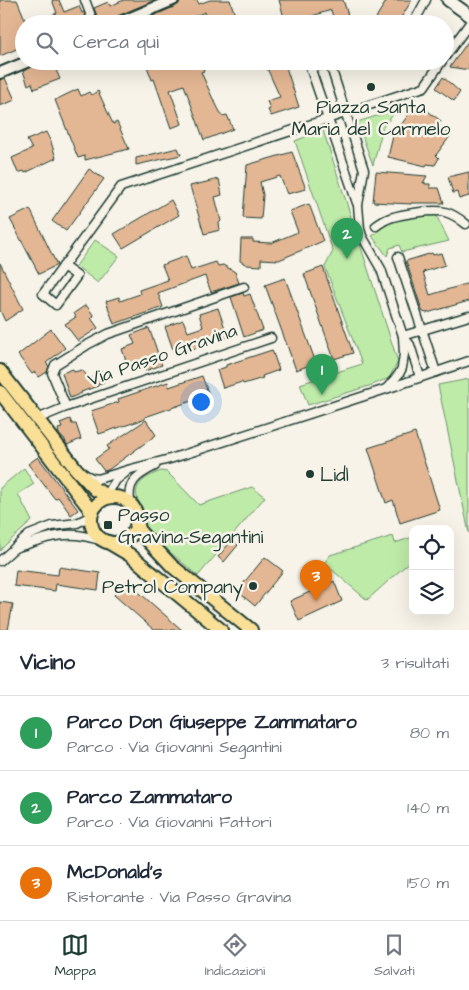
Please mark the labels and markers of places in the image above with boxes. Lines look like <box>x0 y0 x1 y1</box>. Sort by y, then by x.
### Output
marker: Piazza Santa Maria del Carmelo <box>365 81 377 93</box>
place label: Piazza Santa Maria del Carmelo <box>292 94 451 143</box>
pin: 2 <box>331 218 363 259</box>
pin: 1 <box>306 354 338 395</box>
place label: Lidl <box>320 462 349 489</box>
marker: Lidl <box>304 468 316 480</box>
place label: Passo Gravina-Segantini <box>118 502 264 552</box>
marker: Passo Gravina-Segantini <box>102 519 114 531</box>
pin: 3 <box>300 560 332 601</box>
place label: Petrol Company <box>102 574 244 602</box>
marker: Petrol Company <box>247 580 259 592</box>

